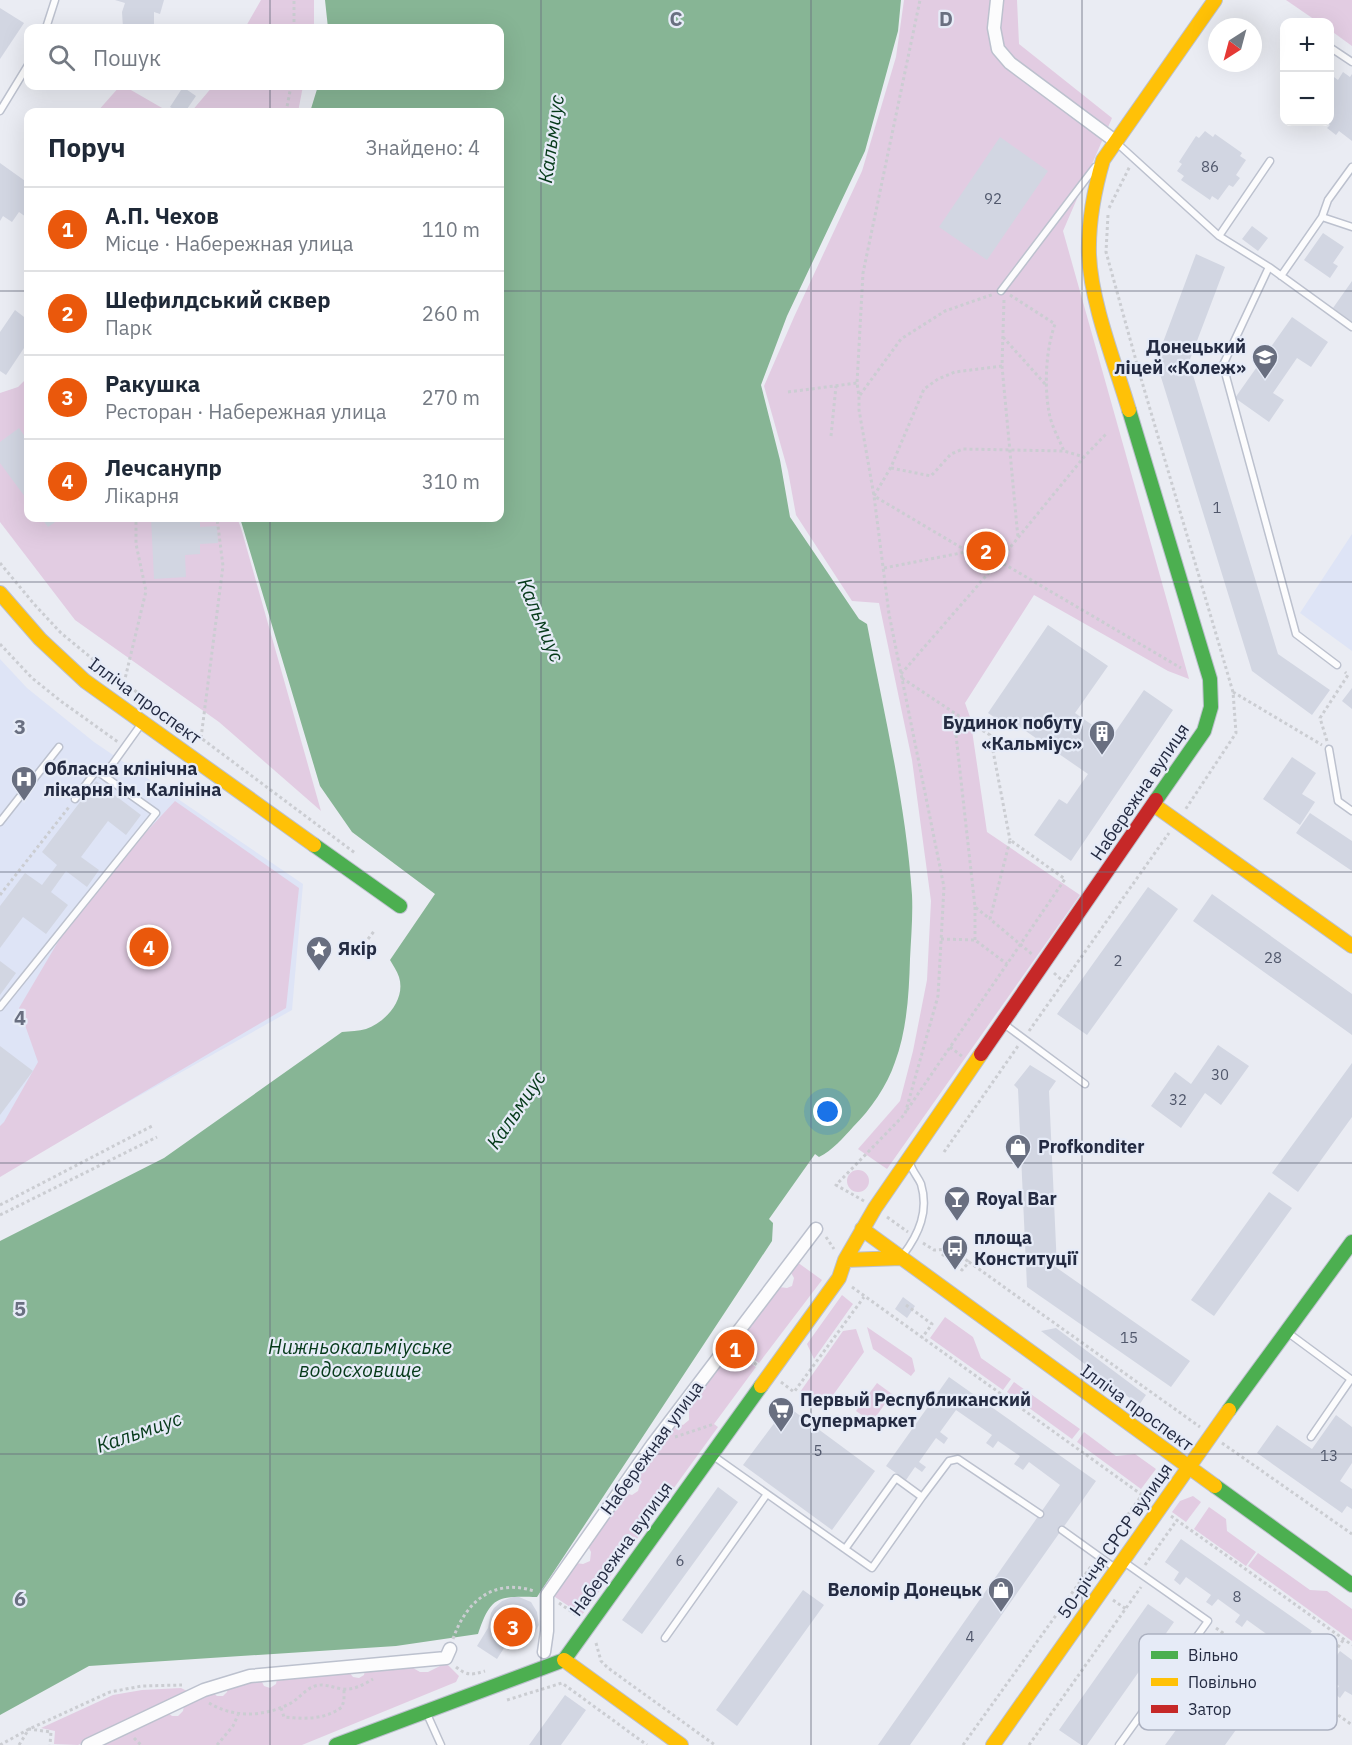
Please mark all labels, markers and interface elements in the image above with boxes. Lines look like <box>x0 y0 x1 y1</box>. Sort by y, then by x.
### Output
text: C <box>669 5 683 32</box>
text: D <box>939 5 953 32</box>
north arrow <box>1208 18 1262 72</box>
map controls <box>1280 18 1334 126</box>
button: + <box>1280 18 1334 72</box>
search box <box>24 24 504 90</box>
icon: search <box>45 41 78 74</box>
text: Пошук <box>93 43 161 72</box>
button: − <box>1280 72 1334 126</box>
water label: Кальмиус <box>531 93 570 185</box>
text: Поруч <box>48 130 126 164</box>
text: Знайдено: 4 <box>366 134 480 161</box>
house number: 86 <box>1201 157 1219 176</box>
house number: 92 <box>984 189 1002 208</box>
text: А.П. Чехов <box>105 201 219 230</box>
text: 1 <box>62 216 74 243</box>
text: 110 m <box>422 216 480 243</box>
text: Місце · Набережная улица <box>105 230 353 257</box>
text: Шефилдський сквер <box>105 285 331 314</box>
text: 2 <box>62 300 74 327</box>
text: 260 m <box>422 300 480 327</box>
text: Парк <box>105 314 152 341</box>
place label: Донецький ліцей «Колеж» <box>1115 335 1246 379</box>
school or university icon: Донецький ліцей «Колеж» <box>1250 342 1280 380</box>
text: Ракушка <box>105 369 200 398</box>
text: 3 <box>62 384 74 411</box>
text: 270 m <box>422 384 480 411</box>
text: Ресторан · Набережная улица <box>105 398 386 425</box>
text: Лечсанупр <box>105 453 222 482</box>
text: 4 <box>62 468 74 495</box>
text: 310 m <box>422 468 480 495</box>
text: Лікарня <box>105 482 179 509</box>
house number: 1 <box>1212 498 1222 517</box>
pin: 2 <box>966 528 1006 574</box>
water label: Кальмиус <box>512 574 571 666</box>
street label: Ілліча проспект <box>84 652 207 750</box>
place label: Будинок побуту «Кальміус» <box>943 711 1082 755</box>
text: 3 <box>14 713 26 740</box>
building icon: Будинок побуту «Кальміус» <box>1087 718 1117 756</box>
street label: Набережна вулиця <box>1085 719 1194 865</box>
place label: Обласна клінічна лікарня ім. Калініна <box>44 757 222 801</box>
hospital icon: Обласна клінічна лікарня ім. Калініна <box>9 764 39 802</box>
pin: 4 <box>130 924 168 970</box>
place icon: Якір <box>304 934 334 972</box>
place label: Якір <box>338 937 377 960</box>
house number: 28 <box>1264 948 1282 967</box>
house number: 2 <box>1113 951 1123 970</box>
text: 4 <box>14 1004 26 1031</box>
water label: Кальмиус <box>480 1065 552 1154</box>
house number: 30 <box>1211 1065 1229 1084</box>
house number: 32 <box>1169 1090 1187 1109</box>
your location <box>813 1097 842 1126</box>
shop icon: Profkonditer <box>1003 1132 1033 1170</box>
place label: Profkonditer <box>1038 1135 1144 1158</box>
bar icon: Royal Bar <box>942 1184 972 1222</box>
place label: Royal Bar <box>976 1187 1057 1210</box>
place label: площа Конституції <box>974 1226 1078 1270</box>
bus stop icon: площа Конституції <box>940 1233 970 1271</box>
text: 5 <box>14 1295 26 1322</box>
pin: 1 <box>716 1326 754 1372</box>
house number: 15 <box>1120 1328 1138 1347</box>
water label: Нижньокальміуське водосховище <box>268 1333 452 1383</box>
street label: Ілліча проспект <box>1076 1359 1199 1457</box>
street label: Набережная улица <box>595 1376 708 1519</box>
place label: Первый Республиканский Супермаркет <box>800 1388 1031 1432</box>
supermarket icon: Первый Республиканский Супермаркет <box>766 1395 796 1433</box>
water label: Кальмиус <box>92 1404 185 1459</box>
house number: 5 <box>813 1441 823 1460</box>
house number: 13 <box>1320 1446 1338 1465</box>
street label: 50-річчя СРСР вулиця <box>1052 1458 1177 1623</box>
street label: Набережна вулиця <box>564 1477 677 1620</box>
house number: 6 <box>675 1551 685 1570</box>
shop icon: Веломір Донецьк <box>986 1575 1016 1613</box>
place label: Веломір Донецьк <box>827 1578 982 1601</box>
text: 6 <box>14 1585 26 1612</box>
house number: 8 <box>1232 1587 1242 1606</box>
pin: 3 <box>494 1604 532 1650</box>
house number: 4 <box>965 1627 975 1646</box>
legend <box>1139 1634 1337 1730</box>
text: Вільно <box>1188 1645 1238 1665</box>
text: Повільно <box>1188 1672 1257 1692</box>
text: Затор <box>1188 1699 1231 1719</box>

